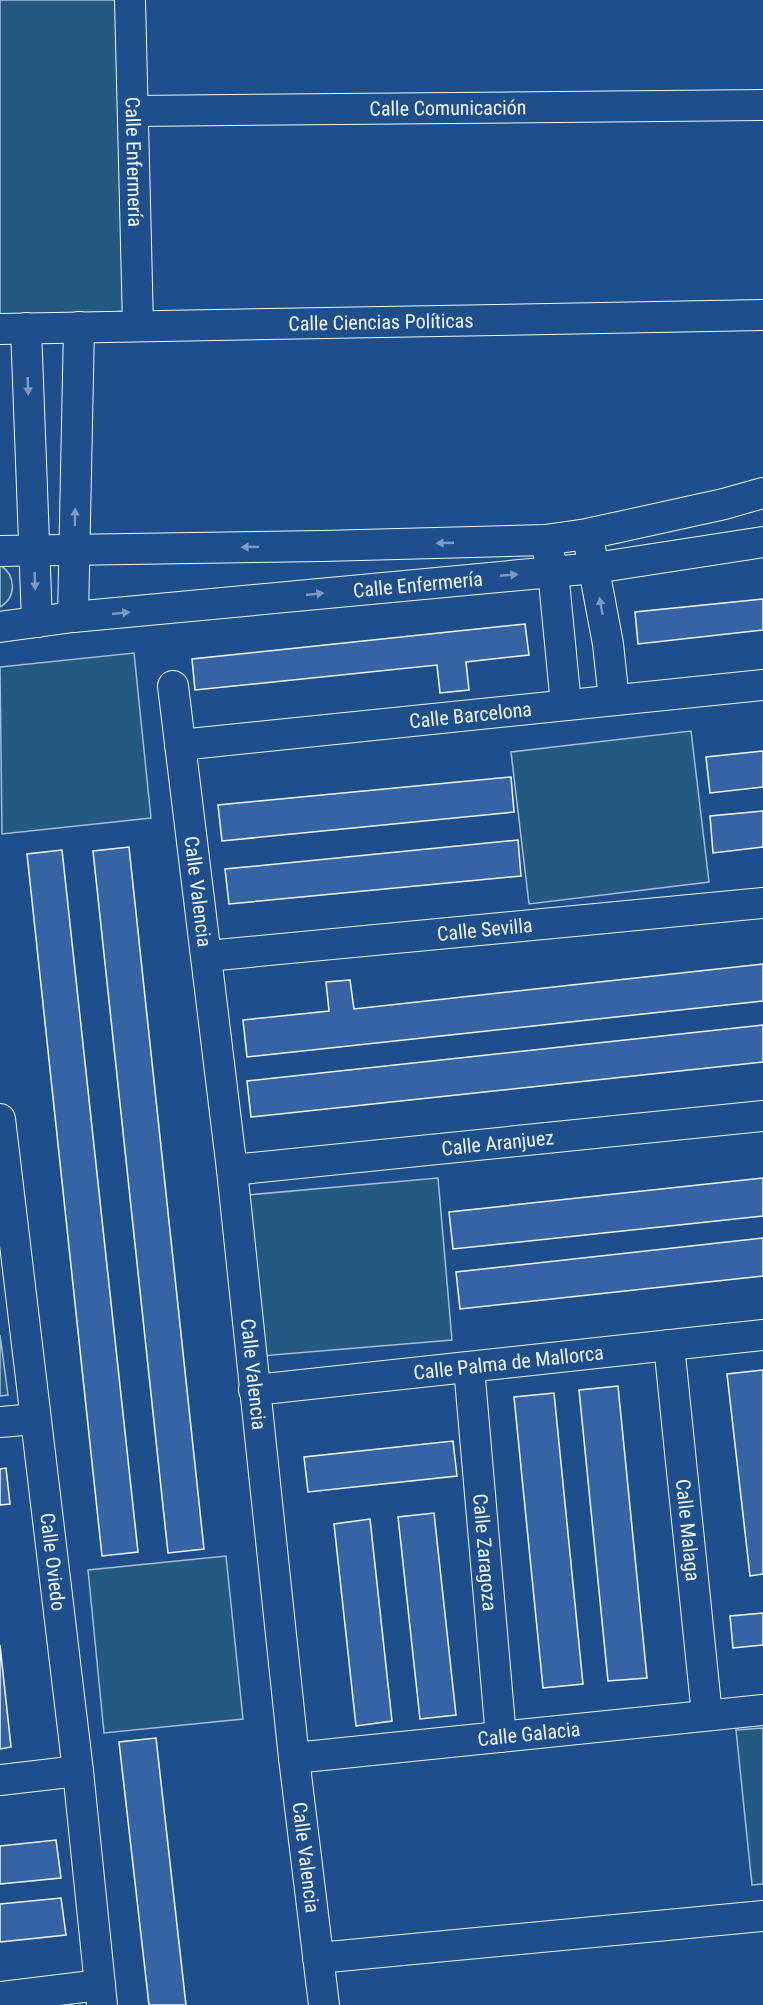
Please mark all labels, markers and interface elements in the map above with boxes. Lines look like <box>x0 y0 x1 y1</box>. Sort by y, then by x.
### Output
street label: Calle Comunicación <box>369 95 527 121</box>
street label: Calle Enfermería <box>120 97 148 227</box>
street label: Calle Ciencias Políticas <box>288 308 474 336</box>
one-way arrow <box>23 377 33 396</box>
one-way arrow <box>70 507 80 526</box>
one-way arrow <box>435 538 454 547</box>
one-way arrow <box>241 542 260 552</box>
street label: Calle Enfermería <box>352 567 484 603</box>
one-way arrow <box>499 570 518 580</box>
one-way arrow <box>30 572 40 591</box>
one-way arrow <box>305 589 324 599</box>
one-way arrow <box>597 596 606 615</box>
one-way arrow <box>111 608 130 618</box>
street label: Calle Barcelona <box>408 697 533 733</box>
street label: Calle Valencia <box>179 835 217 948</box>
street label: Calle Sevilla <box>436 913 533 946</box>
street label: Calle Aranjuez <box>440 1125 555 1161</box>
street label: Calle Valencia <box>236 1318 271 1431</box>
street label: Calle Palma de Mallorca <box>412 1340 605 1385</box>
street label: Calle Malaga <box>671 1478 705 1582</box>
street label: Calle Zaragoza <box>468 1493 502 1612</box>
street label: Calle Oviedo <box>35 1511 71 1612</box>
street label: Calle Galacia <box>476 1717 581 1751</box>
street label: Calle Valencia <box>287 1801 325 1914</box>

